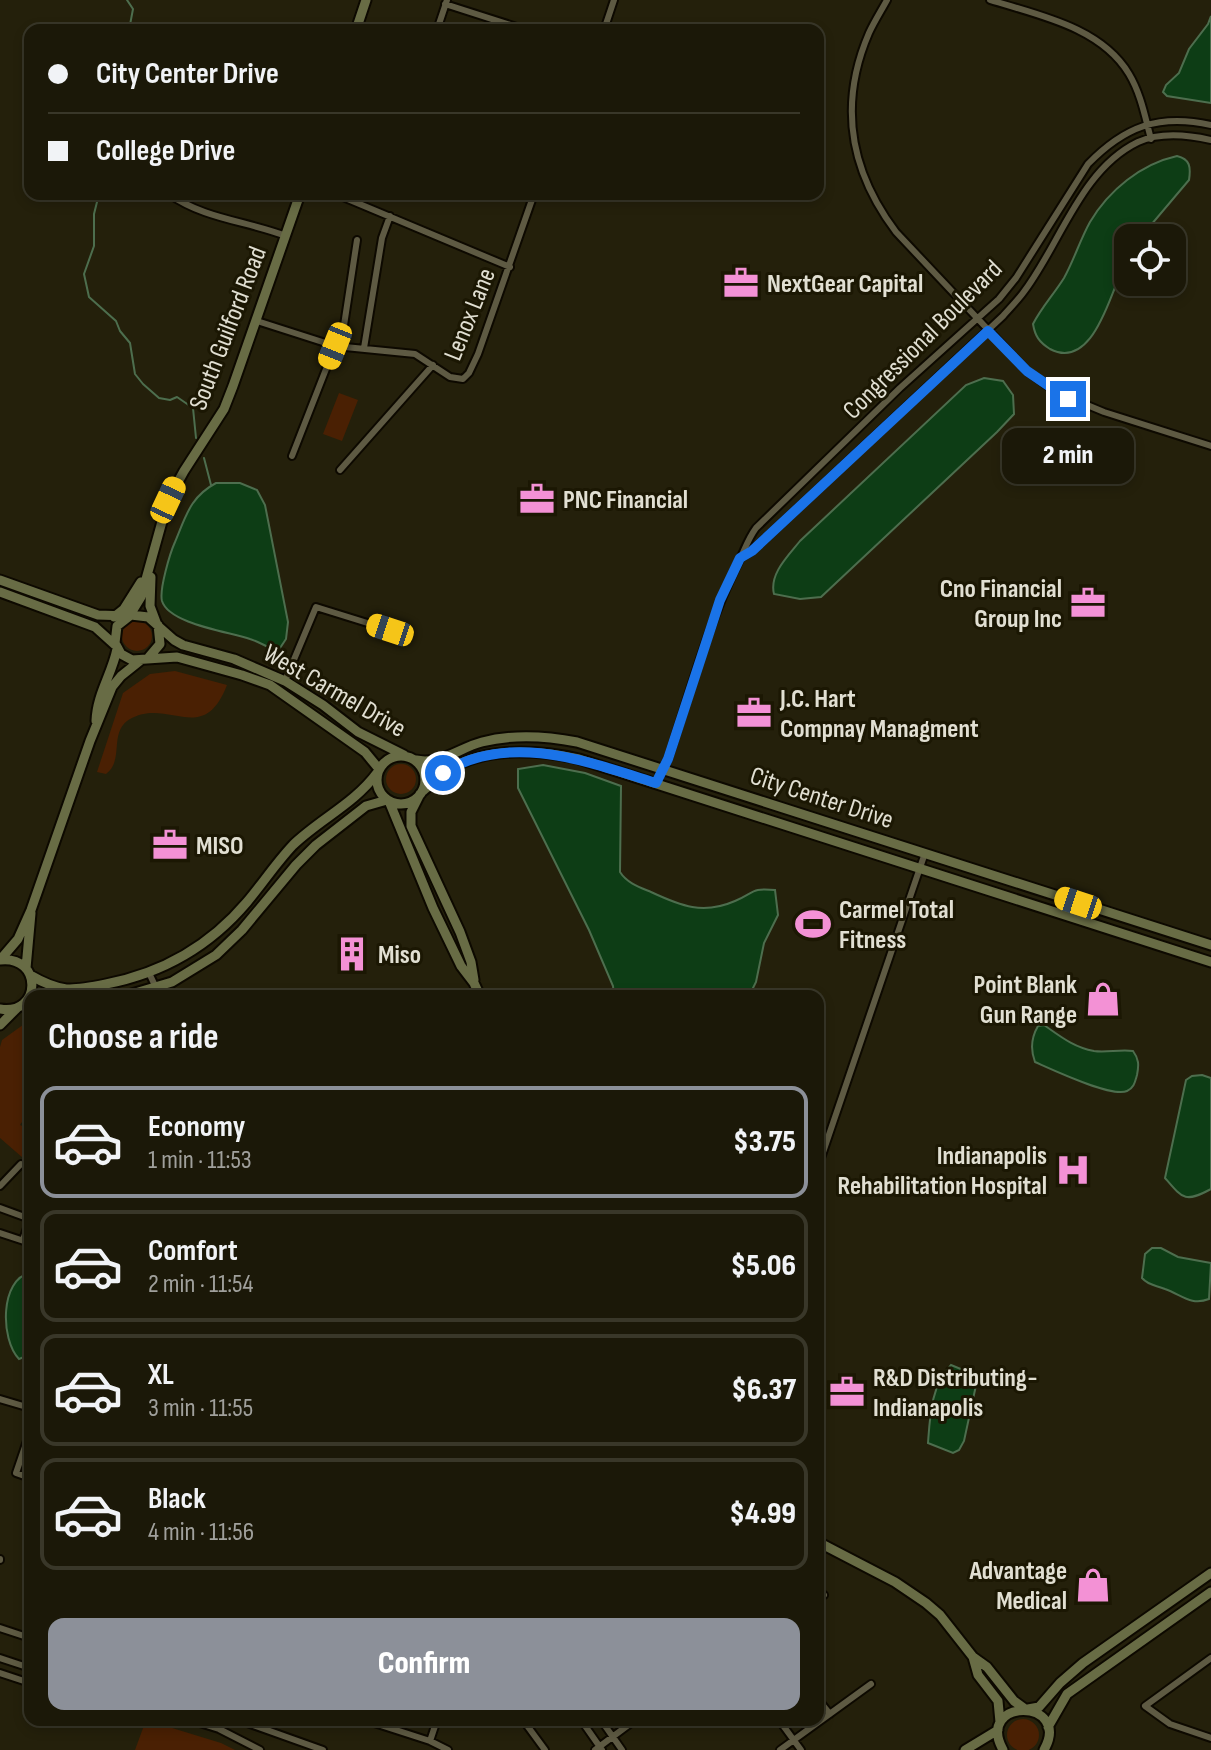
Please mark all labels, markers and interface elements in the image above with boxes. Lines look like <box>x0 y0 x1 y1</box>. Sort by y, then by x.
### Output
text: City Center Drive <box>96 56 279 92</box>
text: College Drive <box>96 133 235 169</box>
map controls <box>1114 224 1186 296</box>
button: locate <box>1114 224 1186 296</box>
street label: South Guilford Road <box>183 242 274 415</box>
street label: Congressional Boulevard <box>837 254 1009 426</box>
street label: Lenox Lane <box>438 264 503 365</box>
office icon: NextGear Capital <box>722 264 760 302</box>
place label: NextGear Capital <box>767 269 923 300</box>
car <box>315 319 355 373</box>
route end <box>1050 381 1086 417</box>
callout: 2 min <box>1002 427 1134 483</box>
text: 2 min <box>1043 440 1093 471</box>
car <box>147 473 189 527</box>
office icon: PNC Financial <box>518 480 556 518</box>
place label: PNC Financial <box>563 485 688 516</box>
place label: Cno Financial Group Inc <box>940 574 1062 635</box>
office icon: Cno Financial Group Inc <box>1069 584 1107 622</box>
car <box>363 611 417 649</box>
street label: West Carmel Drive <box>257 638 411 745</box>
place label: J.C. Hart Compnay Managment <box>779 684 979 745</box>
office icon: J.C. Hart Compnay Managment <box>735 694 773 732</box>
route start <box>425 755 461 791</box>
street label: City Center Drive <box>746 761 897 836</box>
office icon: MISO <box>151 826 189 864</box>
place label: MISO <box>196 831 243 862</box>
car <box>1051 884 1105 922</box>
place label: Carmel Total Fitness <box>839 895 954 956</box>
sports icon: Carmel Total Fitness <box>794 905 832 943</box>
building icon: Miso <box>333 935 371 973</box>
place label: Miso <box>378 940 421 971</box>
place label: Point Blank Gun Range <box>973 970 1077 1031</box>
shop icon: Point Blank Gun Range <box>1084 980 1122 1018</box>
text: Choose a ride <box>48 1016 219 1059</box>
icon: car <box>52 1106 124 1178</box>
text: Economy <box>148 1109 245 1145</box>
text: $3.75 <box>733 1124 796 1160</box>
place label: Indianapolis Rehabilitation Hospital <box>838 1141 1047 1202</box>
text: 1 min · 11:53 <box>148 1145 252 1176</box>
hospital icon: Indianapolis Rehabilitation Hospital <box>1054 1151 1092 1189</box>
icon: car <box>52 1230 124 1302</box>
text: Comfort <box>148 1233 238 1269</box>
text: $5.06 <box>731 1248 796 1284</box>
text: 2 min · 11:54 <box>148 1269 253 1300</box>
icon: car <box>52 1354 124 1426</box>
text: XL <box>148 1357 174 1393</box>
place label: R&D Distributing- Indianapolis <box>873 1363 1037 1424</box>
text: $6.37 <box>732 1372 796 1408</box>
office icon: R&D Distributing- Indianapolis <box>828 1373 866 1411</box>
text: 3 min · 11:55 <box>148 1393 253 1424</box>
icon: car <box>52 1478 124 1550</box>
text: Black <box>148 1481 206 1517</box>
text: $4.99 <box>730 1496 796 1532</box>
text: 4 min · 11:56 <box>148 1517 254 1548</box>
place label: Advantage Medical <box>969 1556 1067 1617</box>
shop icon: Advantage Medical <box>1074 1566 1112 1604</box>
button: Confirm <box>48 1618 800 1710</box>

